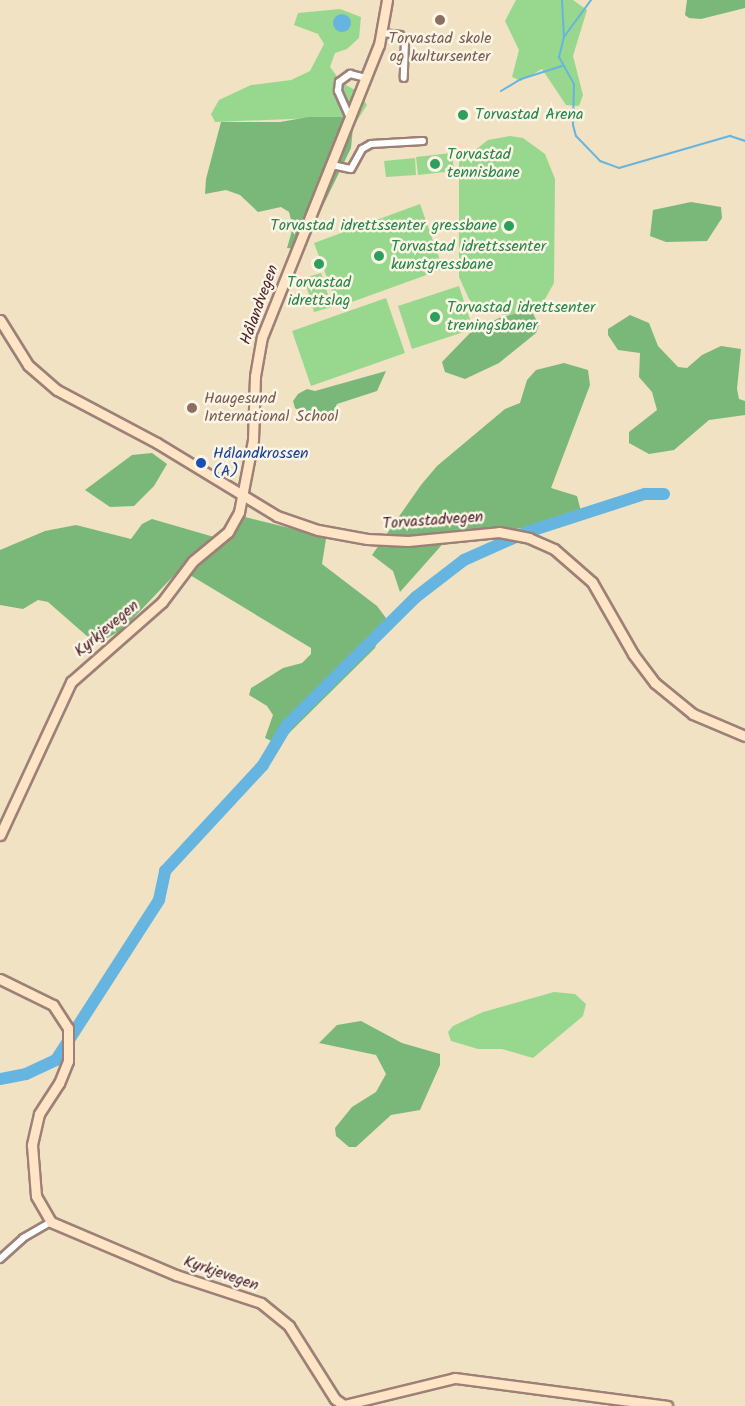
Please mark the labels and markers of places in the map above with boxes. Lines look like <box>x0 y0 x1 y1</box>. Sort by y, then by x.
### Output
marker: Torvastad skole og kultursenter <box>433 13 447 27</box>
place label: Torvastad skole og kultursenter <box>389 29 491 67</box>
place label: Torvastad Arena <box>475 105 584 125</box>
marker: Torvastad Arena <box>456 108 470 122</box>
place label: Torvastad tennisbane <box>447 145 520 183</box>
marker: Torvastad tennisbane <box>428 157 442 171</box>
place label: Torvastad idrettssenter gressbane <box>270 216 497 236</box>
marker: Torvastad idrettssenter gressbane <box>502 219 516 233</box>
place label: Torvastad idrettssenter kunstgressbane <box>391 237 546 275</box>
marker: Torvastad idrettssenter kunstgressbane <box>372 249 386 263</box>
marker: Torvastad idrettslag <box>312 257 326 271</box>
place label: Torvastad idrettslag <box>287 273 351 311</box>
place label: Torvastad idrettsenter treningsbaner <box>447 298 595 336</box>
marker: Torvastad idrettsenter treningsbaner <box>428 310 442 324</box>
place label: Haugesund International School <box>204 389 338 427</box>
marker: Haugesund International School <box>185 401 199 415</box>
place label: Hålandkrossen (A) <box>213 444 309 482</box>
marker: Hålandkrossen (A) <box>194 456 208 470</box>

